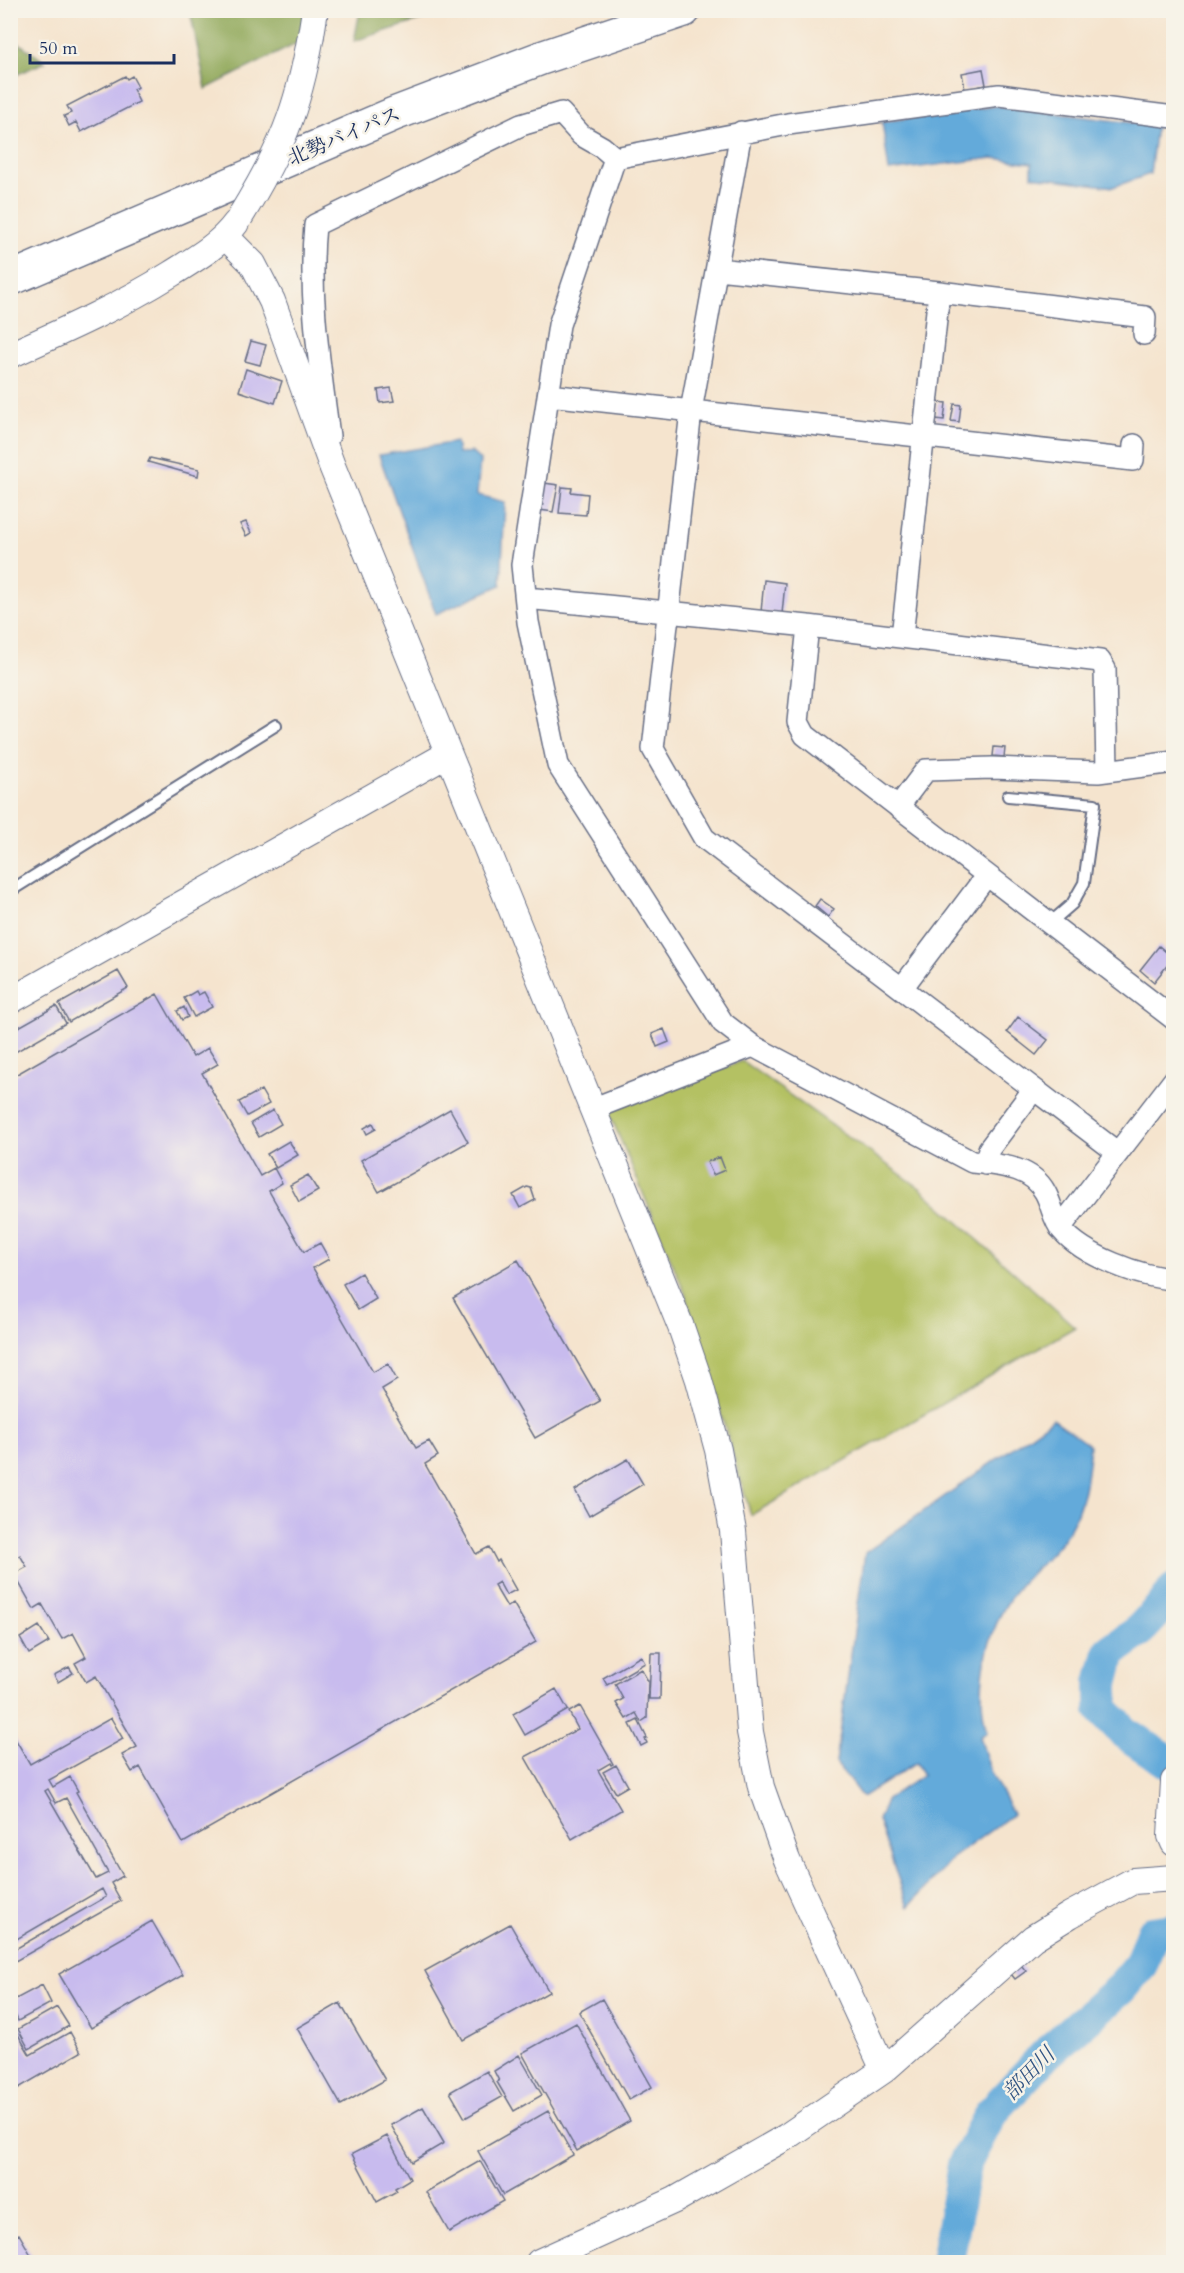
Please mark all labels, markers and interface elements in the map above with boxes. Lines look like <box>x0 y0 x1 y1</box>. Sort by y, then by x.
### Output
scale bar <box>30 27 174 65</box>
text: 50 m <box>39 36 78 61</box>
street label: 北勢バイパス <box>284 100 404 172</box>
water label: 部田川 <box>997 2040 1063 2107</box>

